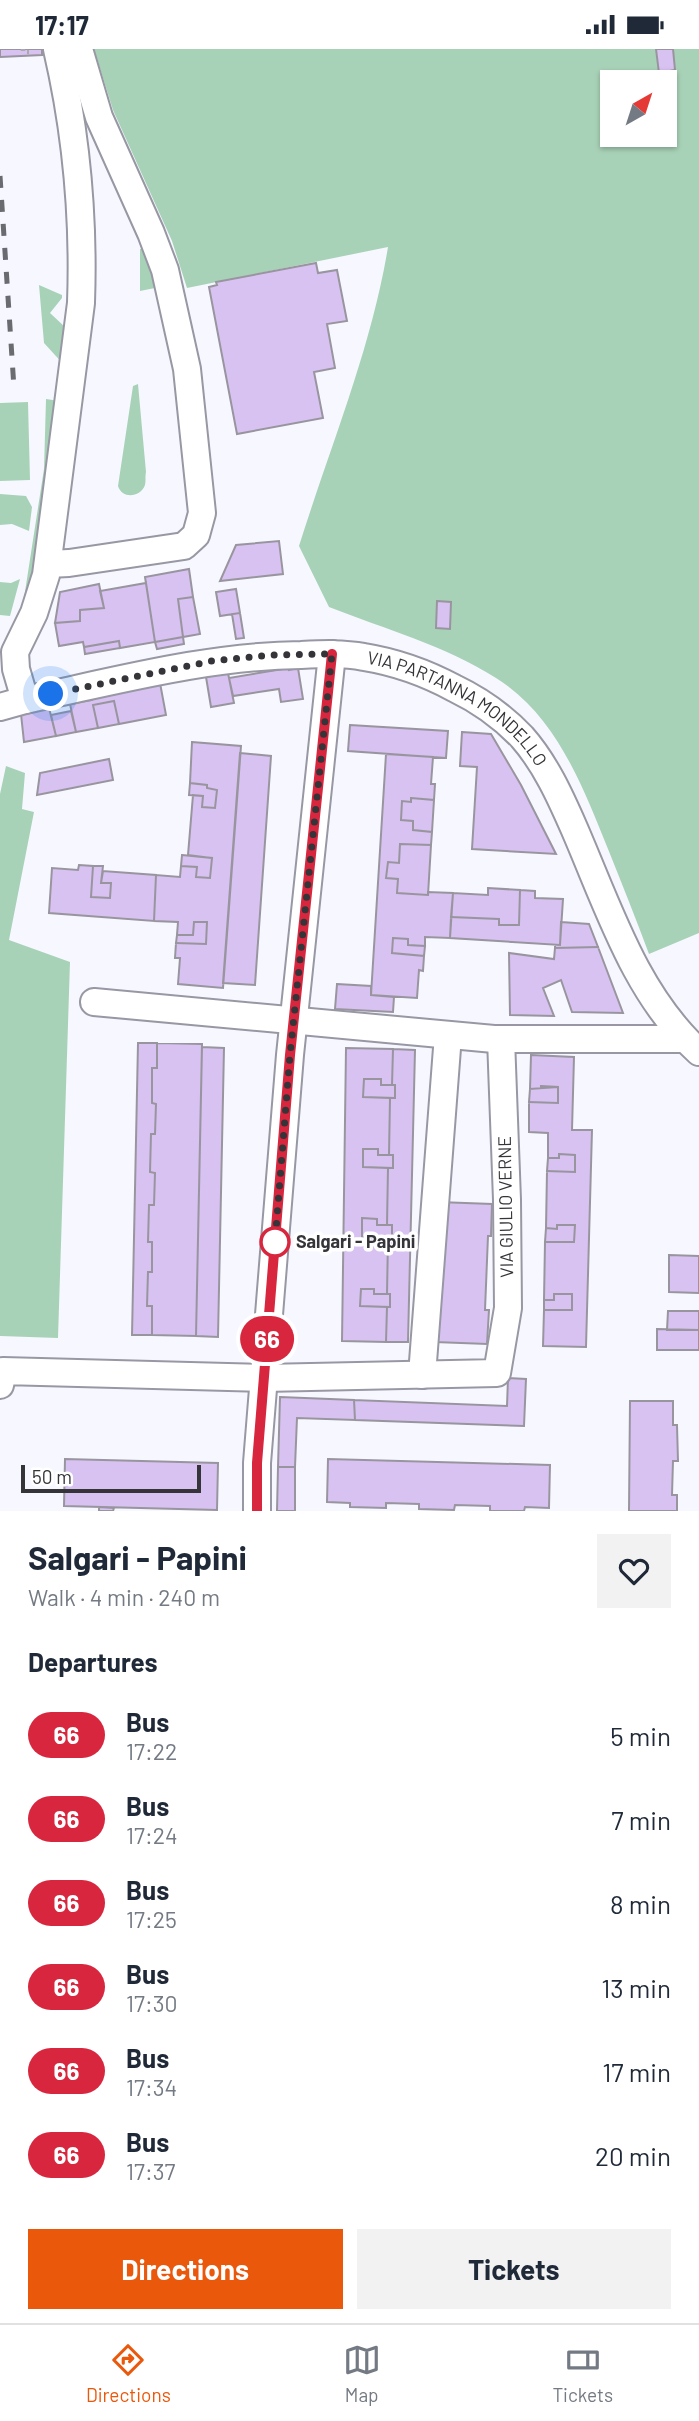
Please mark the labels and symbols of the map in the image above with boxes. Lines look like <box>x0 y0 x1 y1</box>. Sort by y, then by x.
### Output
north arrow <box>600 70 677 147</box>
street label: VIA PARTANNA MONDELLO <box>365 646 552 770</box>
your location <box>33 676 68 711</box>
street label: VIA GIULIO VERNE <box>493 1136 517 1278</box>
marker: Salgari - Papini <box>260 1227 290 1257</box>
place label: Salgari - Papini <box>296 1230 415 1252</box>
line badge: 66 <box>236 1316 298 1362</box>
scale bar <box>21 1462 201 1494</box>

